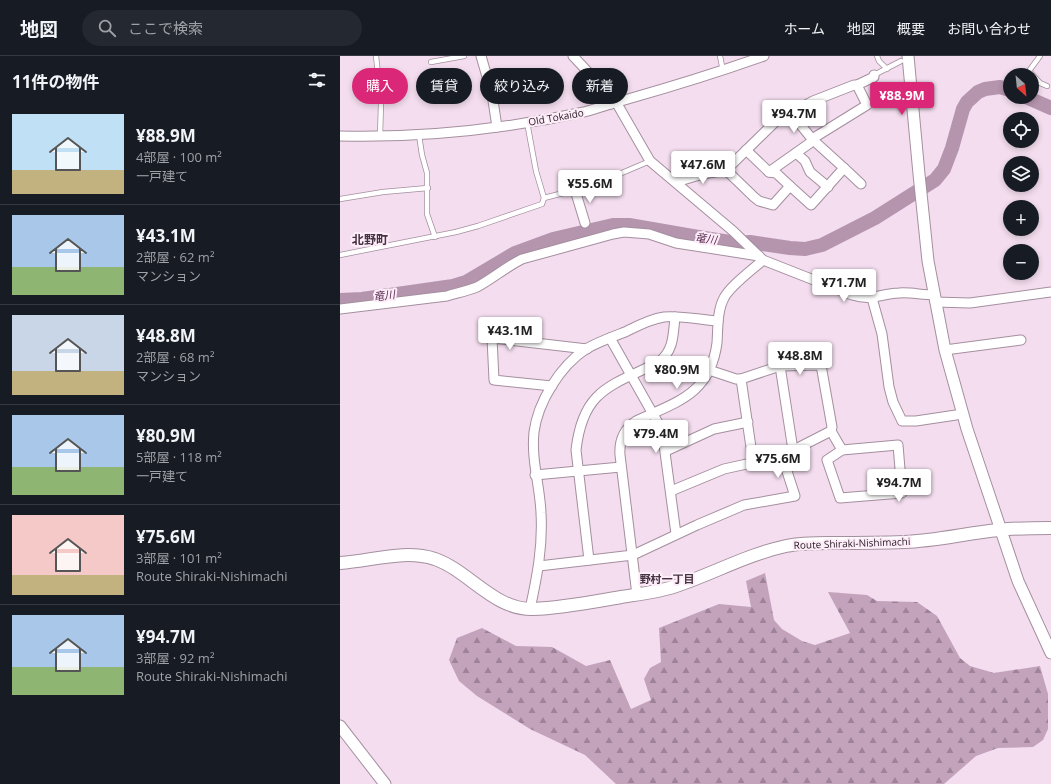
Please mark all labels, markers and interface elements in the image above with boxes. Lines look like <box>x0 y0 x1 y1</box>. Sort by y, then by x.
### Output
search box <box>82 10 362 46</box>
text: 地図 <box>20 16 58 42</box>
icon: search <box>96 17 118 39</box>
text: ここで検索 <box>128 18 203 38</box>
text: ホーム <box>783 19 825 38</box>
text: 地図 <box>847 19 875 38</box>
text: 概要 <box>897 19 925 38</box>
text: お問い合わせ <box>947 19 1031 38</box>
chip: 購入 <box>352 68 408 104</box>
chip: 賃貸 <box>416 68 472 104</box>
chip: 絞り込み <box>480 68 564 104</box>
chip: 新着 <box>572 68 628 104</box>
north arrow <box>1003 68 1039 104</box>
map controls <box>1003 68 1039 280</box>
icon: filters <box>306 69 328 91</box>
text: 11件の物件 <box>12 70 99 93</box>
pin: ¥88.9M <box>869 82 935 116</box>
text: ¥88.9M <box>879 86 925 104</box>
pin: ¥94.7M <box>761 100 827 134</box>
text: ¥94.7M <box>771 104 817 122</box>
street label: Old Tokaido <box>527 105 585 129</box>
button: locate <box>1003 112 1039 148</box>
text: ¥88.9M <box>136 124 196 147</box>
icon: home <box>44 130 92 178</box>
text: 4部屋 · 100 m² <box>136 148 222 166</box>
pin: ¥47.6M <box>670 151 736 185</box>
text: ¥47.6M <box>680 155 726 173</box>
button: layers <box>1003 156 1039 192</box>
text: 一戸建て <box>136 167 188 185</box>
pin: ¥55.6M <box>557 170 623 204</box>
text: ¥55.6M <box>567 174 613 192</box>
button: + <box>1003 200 1039 236</box>
text: ¥43.1M <box>136 224 196 247</box>
water label: 竜川 <box>694 229 719 247</box>
icon: home <box>44 231 92 279</box>
district label: 北野町 <box>352 231 388 248</box>
button: − <box>1003 244 1039 280</box>
text: 2部屋 · 62 m² <box>136 248 214 266</box>
text: マンション <box>136 267 201 285</box>
pin: ¥71.7M <box>811 269 877 303</box>
text: ¥71.7M <box>821 273 867 291</box>
water label: 竜川 <box>372 286 397 304</box>
pin: ¥43.1M <box>477 317 543 351</box>
text: ¥43.1M <box>487 321 533 339</box>
text: ¥48.8M <box>136 324 196 347</box>
icon: home <box>44 331 92 379</box>
pin: ¥48.8M <box>767 342 833 376</box>
text: ¥48.8M <box>777 346 823 364</box>
text: 2部屋 · 68 m² <box>136 348 214 366</box>
pin: ¥80.9M <box>644 356 710 390</box>
text: ¥80.9M <box>654 360 700 378</box>
text: マンション <box>136 367 201 385</box>
pin: ¥79.4M <box>623 420 689 454</box>
text: ¥80.9M <box>136 424 196 447</box>
text: ¥79.4M <box>633 424 679 442</box>
icon: home <box>44 431 92 479</box>
pin: ¥75.6M <box>745 445 811 479</box>
text: 5部屋 · 118 m² <box>136 448 222 466</box>
text: ¥75.6M <box>755 449 801 467</box>
text: 一戸建て <box>136 467 188 485</box>
pin: ¥94.7M <box>866 469 932 503</box>
text: ¥94.7M <box>876 473 922 491</box>
text: ¥75.6M <box>136 525 196 548</box>
icon: home <box>44 531 92 579</box>
street label: Route Shiraki-Nishimachi <box>793 534 911 552</box>
text: 3部屋 · 101 m² <box>136 549 222 567</box>
text: Route Shiraki-Nishimachi <box>136 567 288 585</box>
district label: 野村一丁目 <box>640 571 695 586</box>
text: ¥94.7M <box>136 625 196 648</box>
icon: home <box>44 631 92 679</box>
text: 3部屋 · 92 m² <box>136 649 214 667</box>
text: Route Shiraki-Nishimachi <box>136 667 288 685</box>

